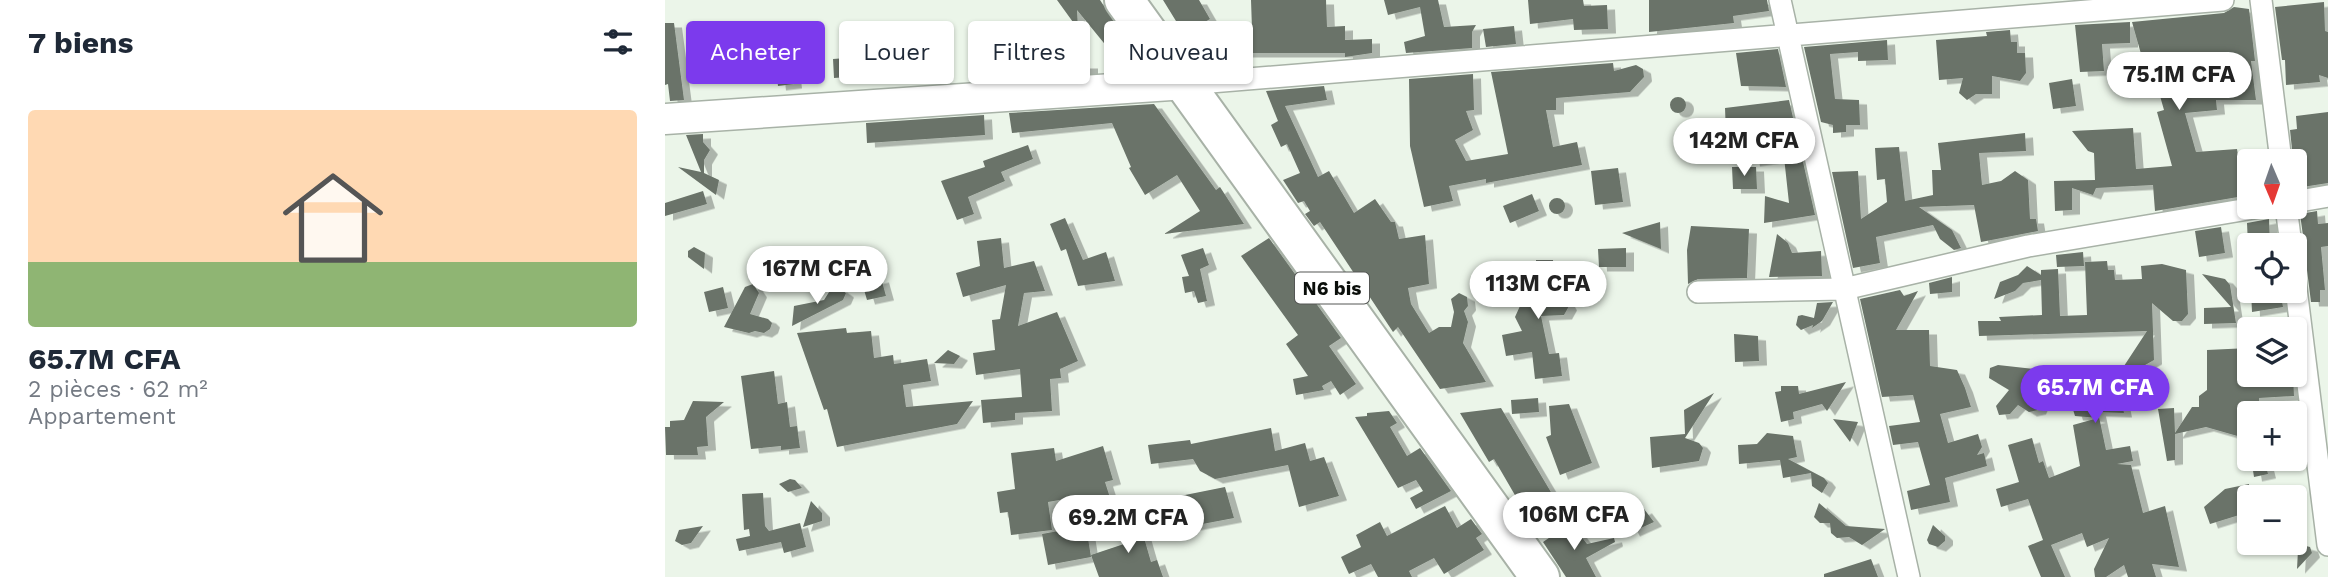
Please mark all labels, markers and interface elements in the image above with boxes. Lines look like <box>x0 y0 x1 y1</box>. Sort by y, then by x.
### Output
chip: Acheter <box>686 21 825 84</box>
chip: Louer <box>839 21 954 84</box>
chip: Filtres <box>968 21 1090 84</box>
chip: Nouveau <box>1104 21 1253 84</box>
icon: filters <box>599 23 637 61</box>
text: 7 biens <box>28 25 134 60</box>
pin: 75.1M CFA <box>2099 52 2259 112</box>
text: 75.1M CFA <box>2123 61 2235 88</box>
pin: 142M CFA <box>1672 118 1816 178</box>
text: 142M CFA <box>1689 127 1799 154</box>
north arrow <box>2237 149 2307 219</box>
map controls <box>2237 149 2307 555</box>
icon: home <box>270 155 396 281</box>
button: locate <box>2237 233 2307 303</box>
pin: 167M CFA <box>745 246 889 306</box>
text: 167M CFA <box>763 255 871 282</box>
pin: 113M CFA <box>1466 262 1610 321</box>
text: 113M CFA <box>1486 270 1590 297</box>
road number: N6 bis <box>1295 272 1369 304</box>
button: layers <box>2237 317 2307 387</box>
text: 65.7M CFA <box>28 341 181 376</box>
pin: 65.7M CFA <box>2015 366 2175 425</box>
text: 65.7M CFA <box>2037 374 2153 401</box>
text: 2 pièces · 62 m² <box>28 376 208 403</box>
button: + <box>2237 401 2307 471</box>
text: Appartement <box>28 403 176 430</box>
button: − <box>2237 485 2307 555</box>
pin: 106M CFA <box>1502 492 1646 552</box>
pin: 69.2M CFA <box>1048 496 1208 555</box>
text: 106M CFA <box>1519 501 1629 528</box>
text: 69.2M CFA <box>1068 504 1188 531</box>

